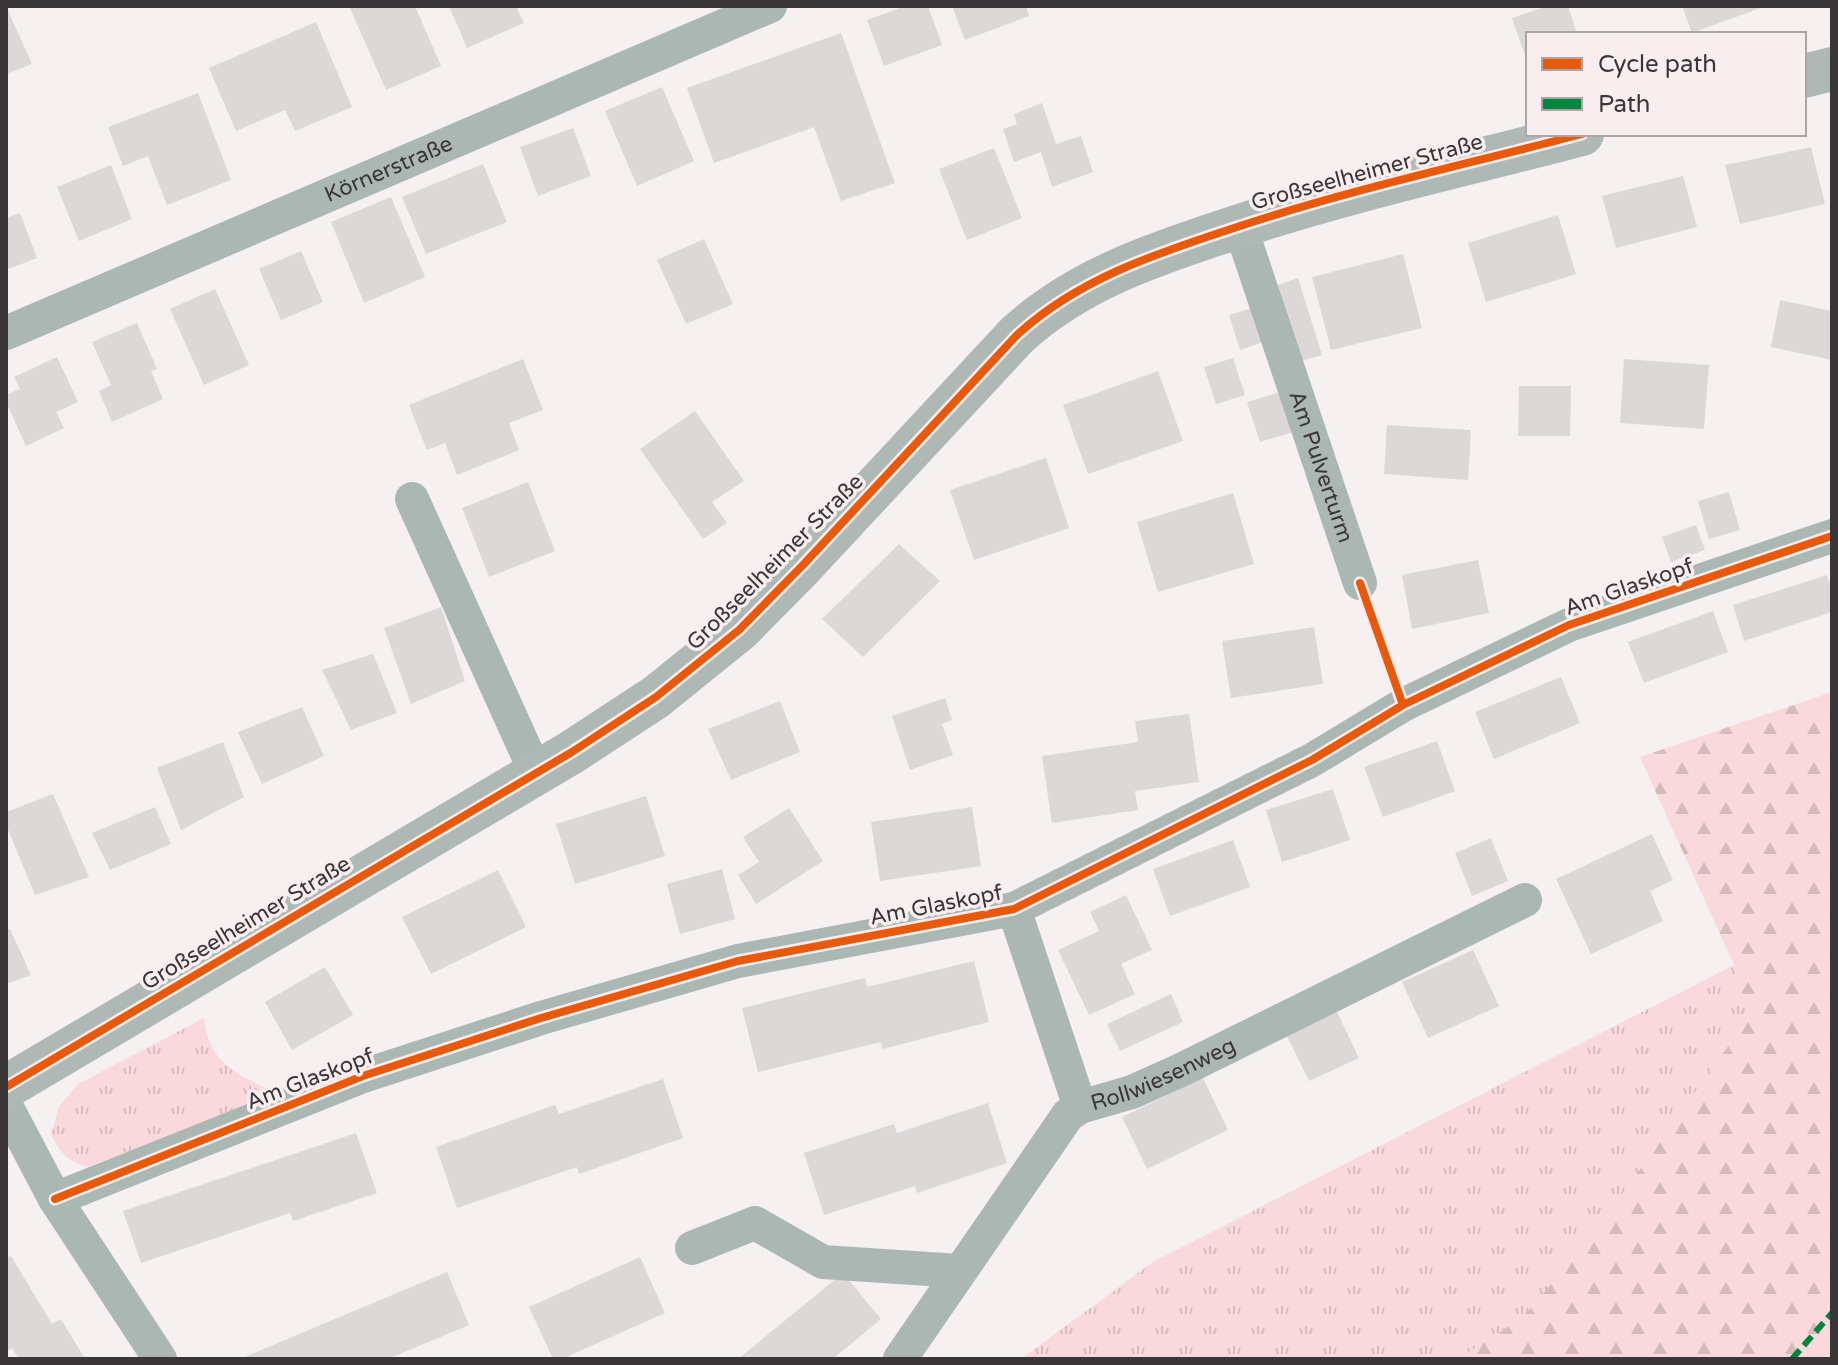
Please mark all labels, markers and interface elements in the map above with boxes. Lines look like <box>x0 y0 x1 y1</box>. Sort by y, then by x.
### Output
legend <box>1526 32 1806 136</box>
text: Cycle path <box>1598 50 1717 79</box>
text: Path <box>1598 90 1651 119</box>
street label: Großseelheimer Straße <box>1248 129 1486 215</box>
street label: Körnerstraße <box>321 131 456 208</box>
street label: Am Pulverturm <box>1283 387 1359 546</box>
street label: Großseelheimer Straße <box>681 468 869 656</box>
street label: Am Glaskopf <box>1561 553 1697 621</box>
street label: Großseelheimer Straße <box>137 850 355 996</box>
street label: Am Glaskopf <box>867 879 1005 931</box>
street label: Rollwiesenweg <box>1088 1032 1240 1116</box>
street label: Am Glaskopf <box>243 1043 378 1115</box>

